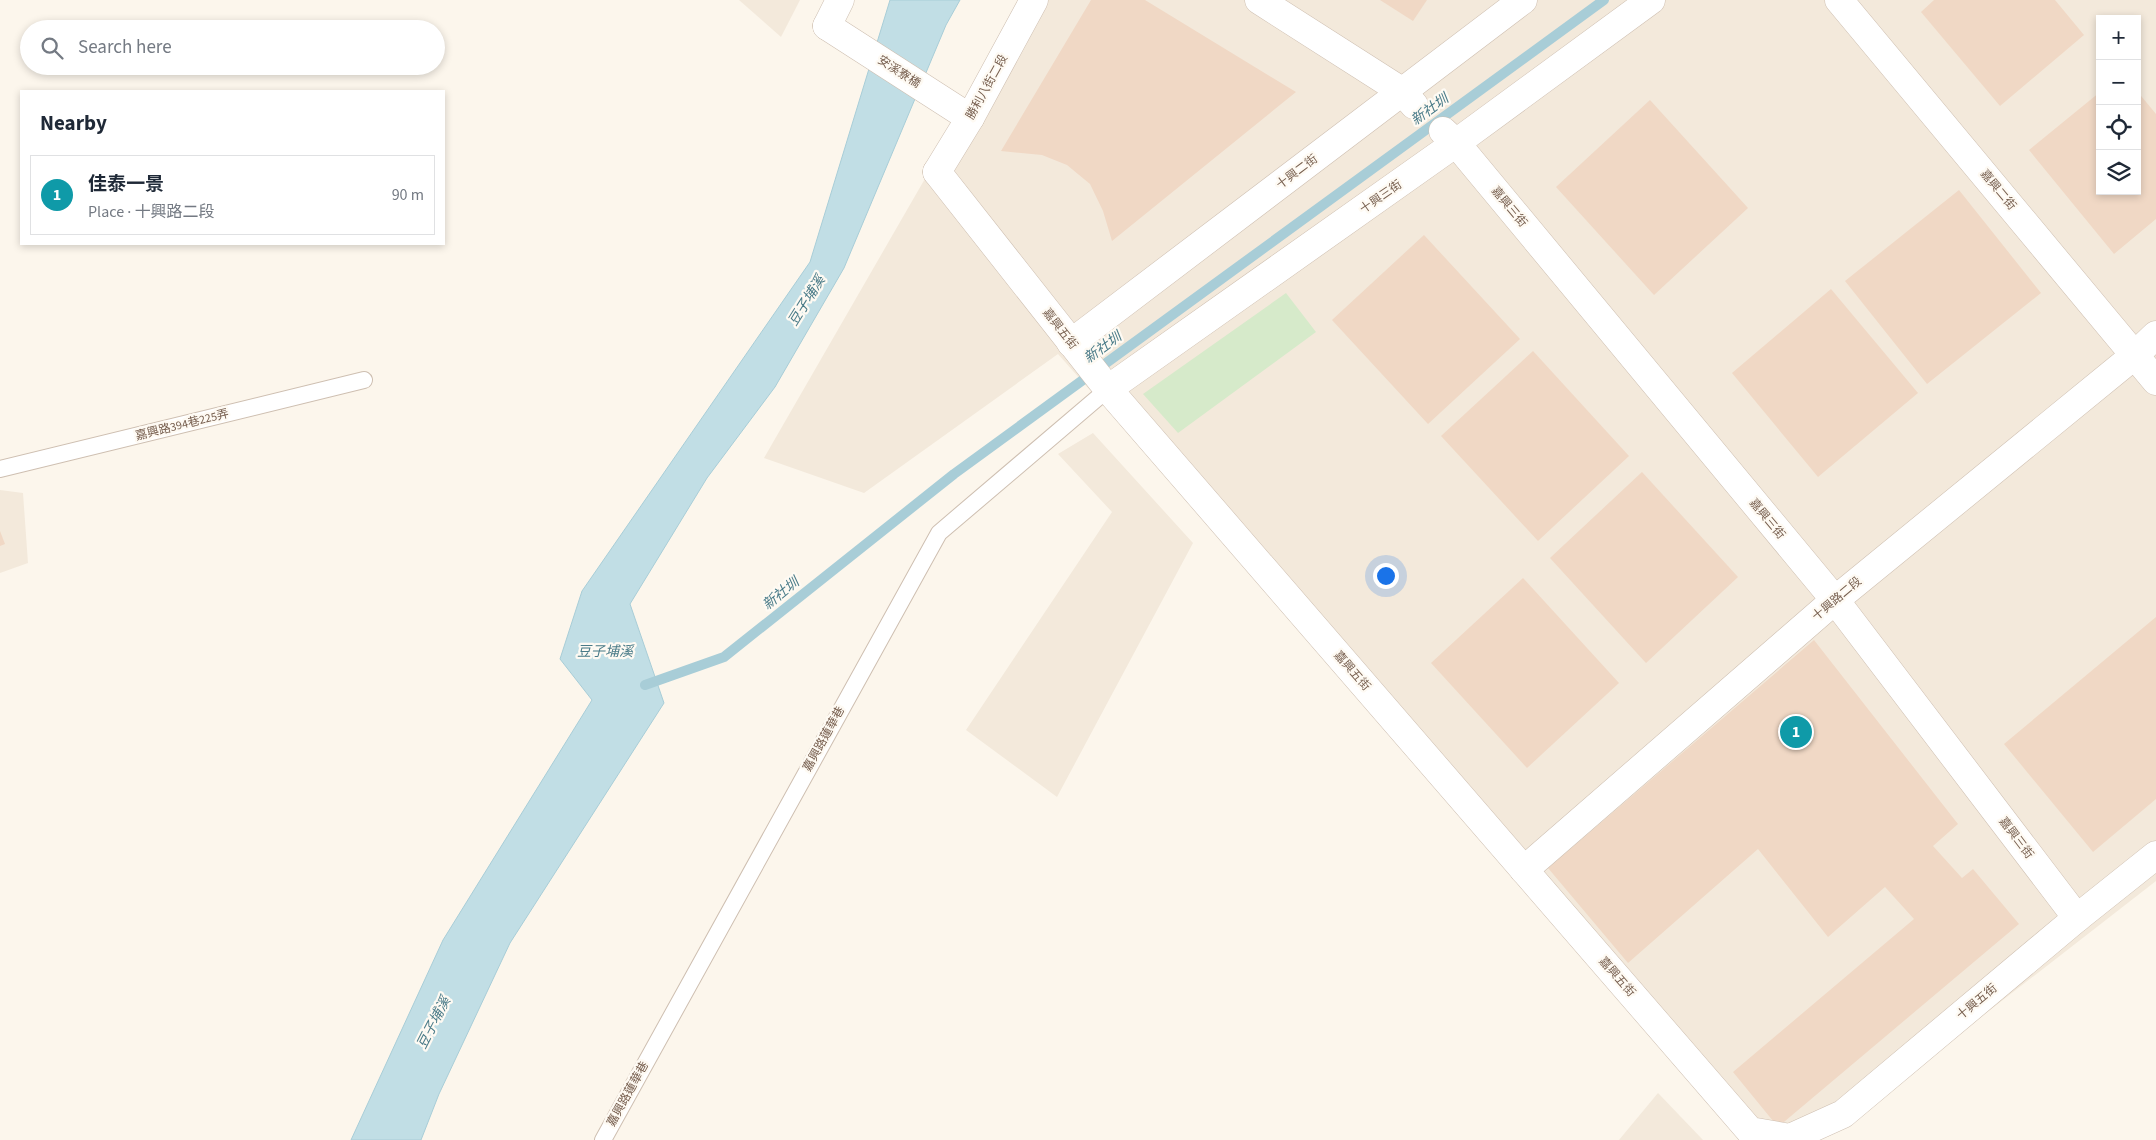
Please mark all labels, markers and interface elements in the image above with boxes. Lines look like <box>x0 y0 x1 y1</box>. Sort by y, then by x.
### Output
map controls <box>2096 15 2141 195</box>
button: + <box>2096 15 2141 60</box>
search box <box>20 20 445 75</box>
icon: search <box>38 34 66 62</box>
text: Search here <box>78 34 172 61</box>
street label: 勝利八街二段 <box>962 51 1012 123</box>
street label: 安溪寮橋 <box>874 52 924 92</box>
button: − <box>2096 60 2141 105</box>
water label: 新社圳 <box>1407 88 1454 130</box>
button: locate <box>2096 105 2141 150</box>
text: Nearby <box>40 108 107 138</box>
button: layers <box>2096 150 2141 195</box>
street label: 十興二街 <box>1273 151 1321 193</box>
street label: 嘉興二街 <box>1976 166 2020 214</box>
text: 佳泰一景 <box>88 171 164 198</box>
street label: 十興三街 <box>1356 176 1406 218</box>
street label: 嘉興三街 <box>1487 183 1531 231</box>
text: 1 <box>53 184 61 206</box>
text: 90 m <box>392 184 424 206</box>
text: Place · 十興路二段 <box>88 201 214 223</box>
water label: 豆子埔溪 <box>784 270 831 330</box>
street label: 嘉興五街 <box>1039 305 1081 353</box>
water label: 新社圳 <box>1080 326 1127 368</box>
street label: 嘉興路394巷225弄 <box>133 405 231 445</box>
street label: 嘉興三街 <box>1745 495 1789 543</box>
your location <box>1373 563 1399 589</box>
water label: 新社圳 <box>758 572 805 615</box>
street label: 十興路二段 <box>1809 573 1865 625</box>
water label: 豆子埔溪 <box>577 642 635 662</box>
street label: 嘉興五街 <box>1330 647 1374 695</box>
street label: 嘉興路蓮華巷 <box>799 703 849 775</box>
pin: 1 <box>1780 713 1812 751</box>
street label: 嘉興三街 <box>1995 814 2037 862</box>
street label: 嘉興五街 <box>1595 953 1639 1001</box>
street label: 十興五街 <box>1953 980 2001 1024</box>
water label: 豆子埔溪 <box>412 992 457 1052</box>
street label: 嘉興路蓮華巷 <box>603 1058 653 1130</box>

